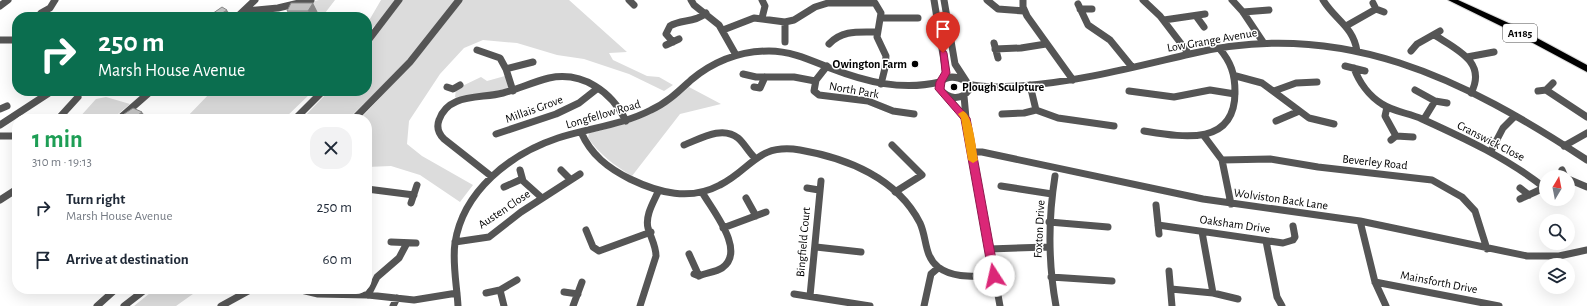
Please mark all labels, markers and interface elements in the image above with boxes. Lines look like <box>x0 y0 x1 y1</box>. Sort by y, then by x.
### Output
pin <box>926 12 960 53</box>
icon: arrive <box>932 18 954 40</box>
road number: A1185 <box>1503 24 1537 42</box>
street label: Low Grange Avenue <box>1166 26 1258 54</box>
icon: right <box>32 28 84 80</box>
text: 250 m <box>98 29 165 57</box>
place label: Owington Farm <box>833 58 907 70</box>
marker: Owington Farm <box>910 59 920 69</box>
text: Marsh House Avenue <box>98 62 245 80</box>
street label: North Park <box>828 80 880 100</box>
place label: Plough Sculpture <box>962 81 1045 93</box>
marker: Plough Sculpture <box>949 82 959 92</box>
street label: Millais Grove <box>504 93 564 125</box>
street label: Longfellow Road <box>564 98 642 130</box>
street label: Cranswick Close <box>1455 119 1527 163</box>
button: close <box>310 127 352 169</box>
text: 1 min <box>32 128 83 152</box>
street label: Beverley Road <box>1342 153 1408 172</box>
text: 310 m · 19:13 <box>32 156 92 169</box>
north arrow <box>1539 170 1575 206</box>
map controls <box>1539 170 1575 294</box>
street label: Wolviston Back Lane <box>1233 186 1329 212</box>
street label: Austen Close <box>476 187 532 231</box>
text: Turn right <box>66 192 125 207</box>
icon: right <box>32 197 54 219</box>
text: 250 m <box>317 200 352 215</box>
street label: Foxton Drive <box>1031 200 1047 258</box>
street label: Bingfield Court <box>794 206 812 278</box>
text: Marsh House Avenue <box>66 210 172 223</box>
street label: Oaksham Drive <box>1199 213 1271 235</box>
button: search <box>1539 214 1575 250</box>
icon: arrive <box>32 249 54 271</box>
text: Arrive at destination <box>66 252 189 267</box>
text: 60 m <box>323 252 352 267</box>
position arrow <box>973 255 1015 297</box>
button: layers <box>1539 258 1575 294</box>
street label: Mainsforth Drive <box>1399 269 1479 295</box>

